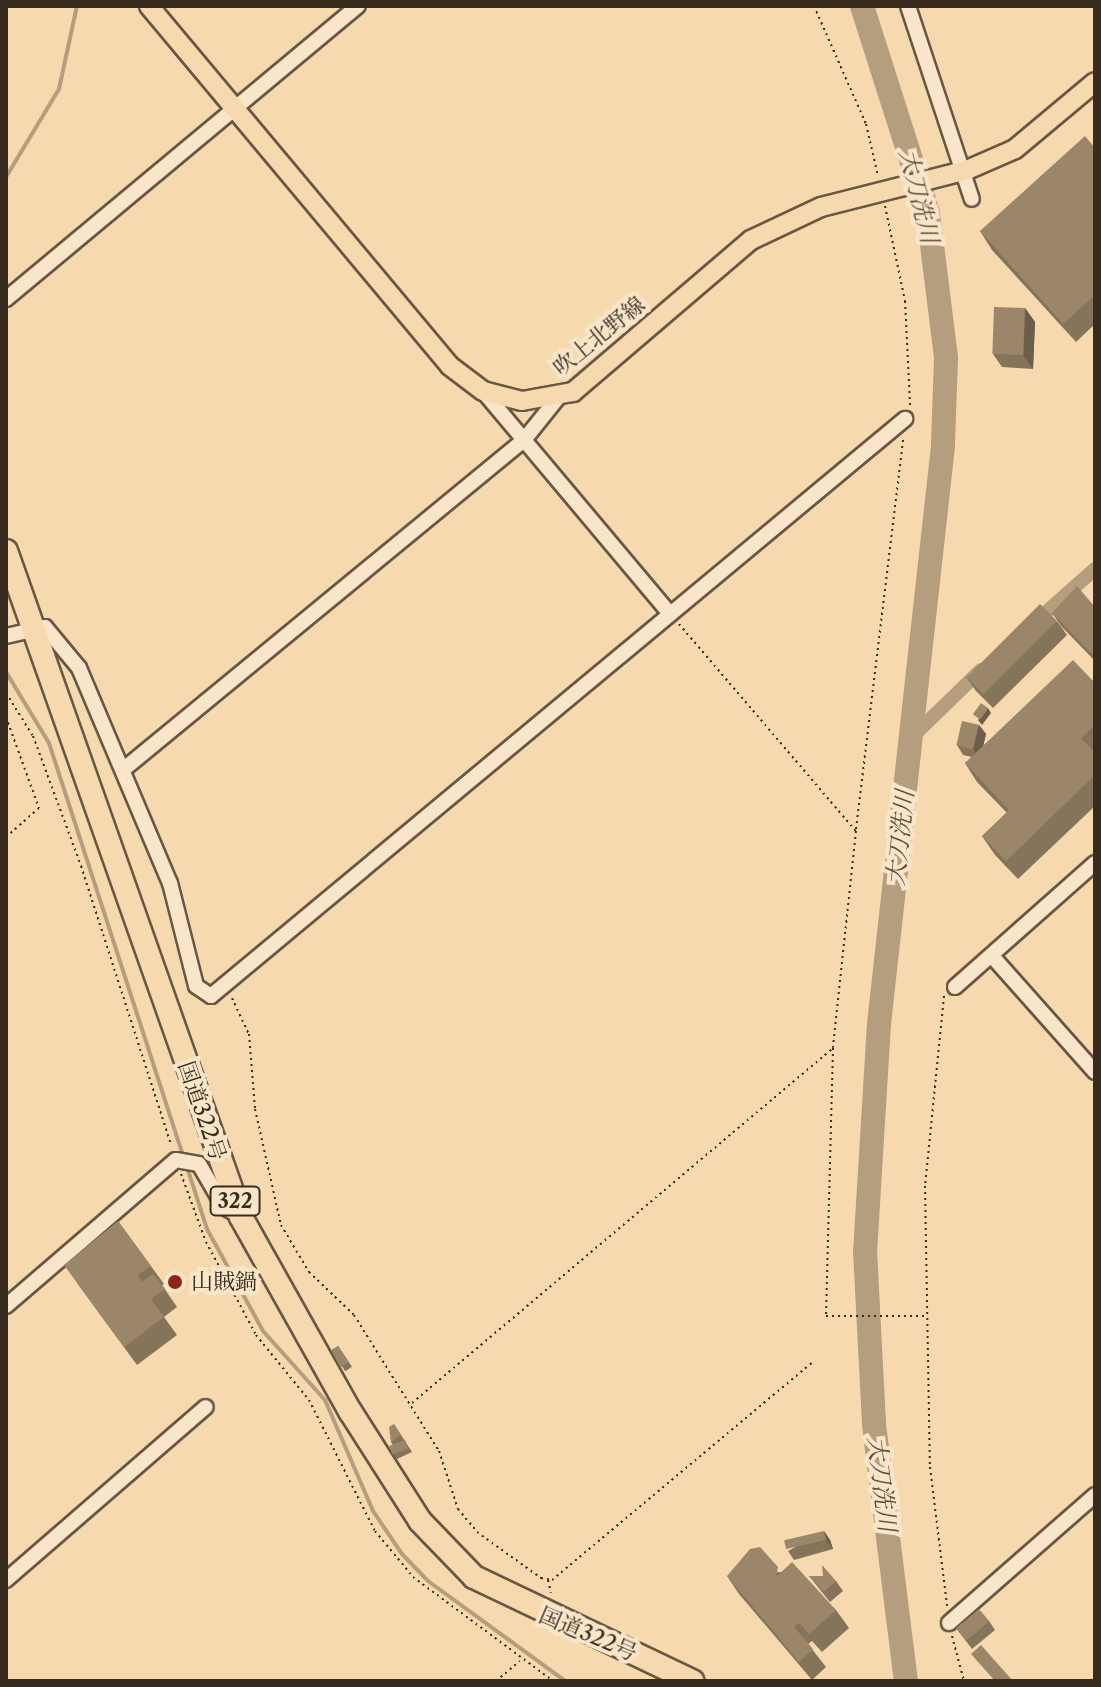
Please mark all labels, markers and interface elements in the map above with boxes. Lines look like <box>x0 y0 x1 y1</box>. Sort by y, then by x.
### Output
water label: 大刀洗川 <box>893 146 945 246</box>
street label: 吹上北野線 <box>548 291 650 381</box>
water label: 大刀洗川 <box>881 789 919 887</box>
street label: 国道322号 <box>173 1058 231 1164</box>
road number: 322 <box>209 1185 261 1217</box>
place label: 山賊鍋 <box>191 1269 257 1295</box>
marker: 山賊鍋 <box>166 1273 184 1291</box>
water label: 大刀洗川 <box>862 1435 902 1533</box>
street label: 国道322号 <box>535 1602 641 1666</box>

